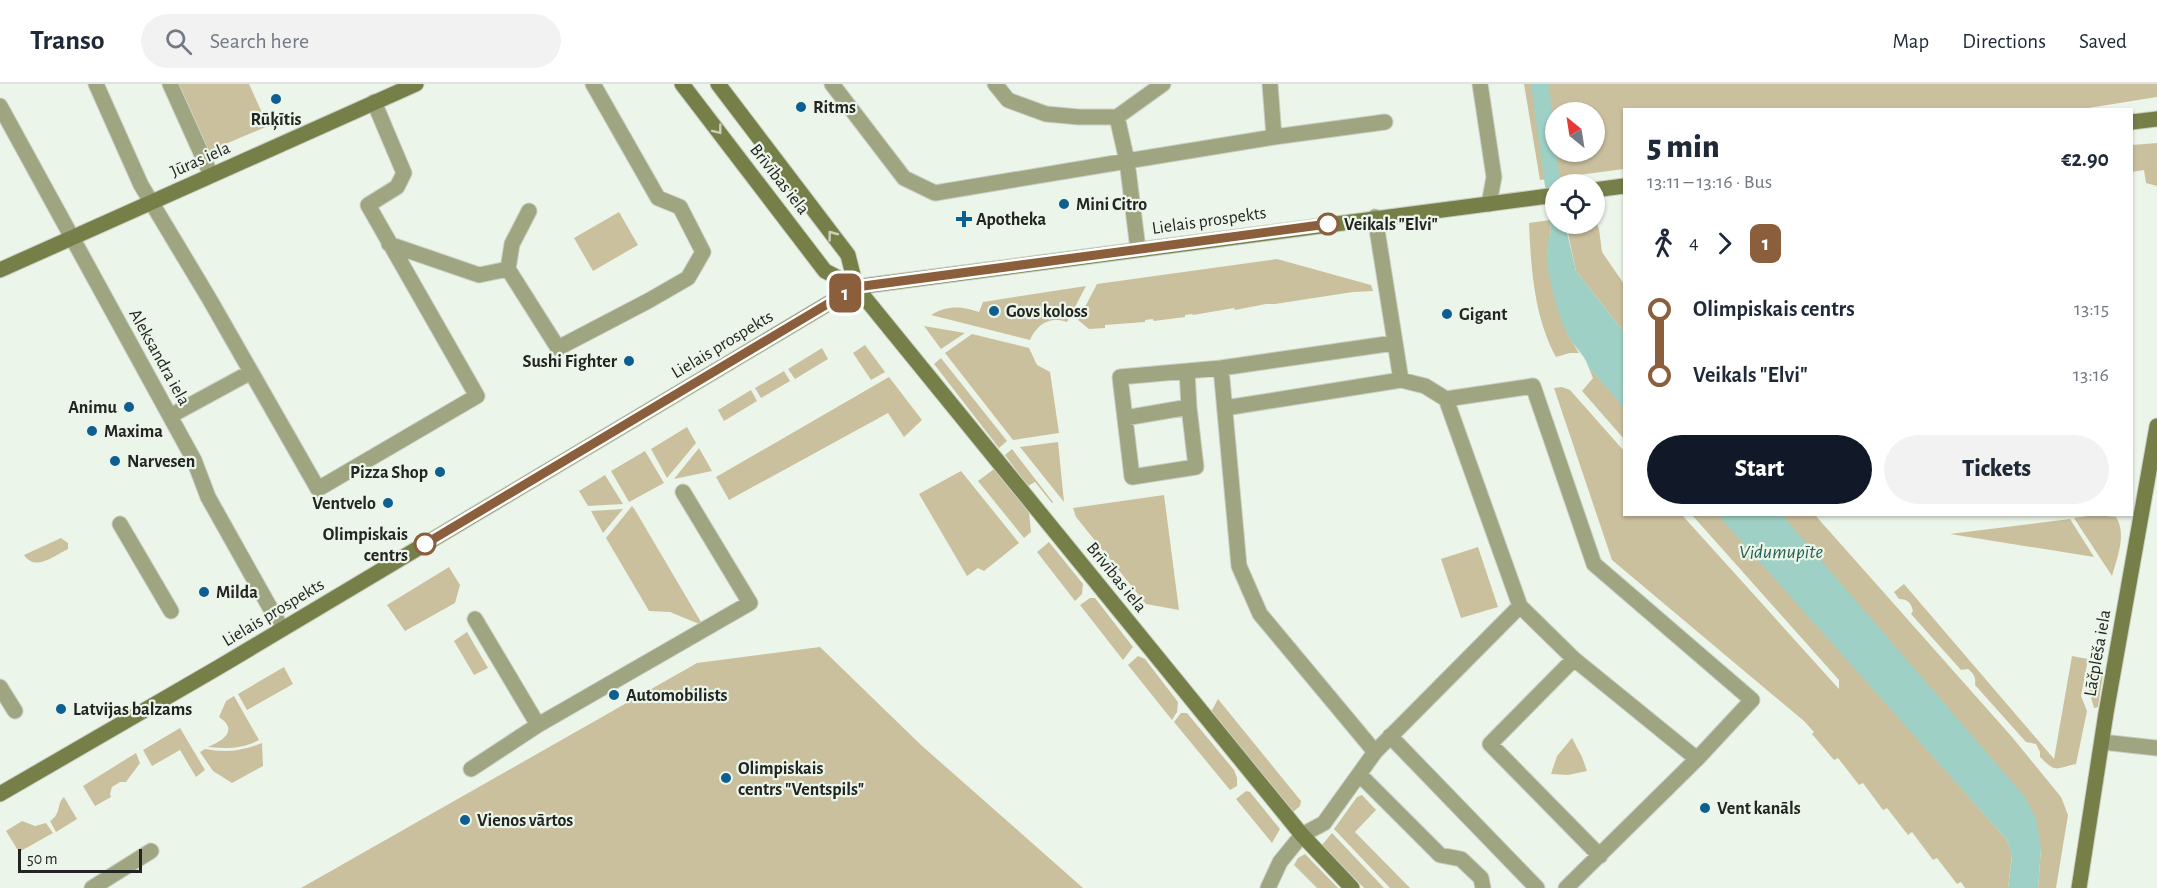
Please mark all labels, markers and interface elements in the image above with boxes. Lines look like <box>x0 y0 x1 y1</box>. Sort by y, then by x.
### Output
search box <box>141 14 561 68</box>
icon: search <box>162 25 195 58</box>
text: Transo <box>30 27 105 55</box>
text: Search here <box>210 30 309 52</box>
text: Map <box>1893 31 1929 52</box>
text: Directions <box>1962 31 2046 52</box>
text: Saved <box>2079 31 2127 52</box>
marker: Rūķītis <box>269 92 283 106</box>
place label: Ritms <box>813 99 856 117</box>
marker: Ritms <box>794 100 808 114</box>
north arrow <box>1545 102 1605 162</box>
map controls <box>1545 102 1605 234</box>
place label: Rūķītis <box>250 111 302 131</box>
one-way arrow <box>711 124 722 135</box>
text: 5 min <box>1647 131 1720 164</box>
street label: Jūras iela <box>168 139 233 181</box>
street label: Brīvības iela <box>746 141 812 218</box>
text: €2.90 <box>2061 148 2109 170</box>
text: 13:11 – 13:16 · Bus <box>1647 172 1772 192</box>
button: locate <box>1545 174 1605 234</box>
place label: Mini Citro <box>1076 196 1147 214</box>
marker: Mini Citro <box>1057 197 1071 211</box>
street label: Lielais prospekts <box>1151 204 1267 238</box>
place label: Apotheka <box>976 211 1046 229</box>
marker: Apotheka <box>957 212 971 226</box>
marker: Veikals "Elvi" <box>1317 213 1339 235</box>
place label: Veikals "Elvi" <box>1344 216 1438 234</box>
icon: walk <box>1647 227 1680 260</box>
icon: forward <box>1708 227 1741 260</box>
one-way arrow <box>829 230 840 241</box>
text: 4 <box>1689 233 1699 253</box>
text: 1 <box>1762 233 1769 254</box>
line badge: 1 <box>826 274 864 312</box>
text: 1 <box>841 283 849 304</box>
text: Olimpiskais centrs <box>1693 298 1855 320</box>
text: 13:15 <box>2074 299 2109 319</box>
place label: Govs koloss <box>1006 303 1088 321</box>
marker: Govs koloss <box>987 304 1001 318</box>
street label: Aleksandra iela <box>125 306 193 409</box>
place label: Gigant <box>1459 306 1507 324</box>
street label: Lielais prospekts <box>668 307 777 382</box>
marker: Gigant <box>1440 307 1454 321</box>
place label: Sushi Fighter <box>523 353 618 371</box>
marker: Sushi Fighter <box>622 354 636 368</box>
text: Veikals "Elvi" <box>1693 364 1808 386</box>
text: 13:16 <box>2073 365 2109 385</box>
place label: Animu <box>68 399 118 417</box>
marker: Animu <box>122 400 136 414</box>
place label: Maxima <box>104 423 163 441</box>
marker: Maxima <box>85 424 99 438</box>
button: Start <box>1647 435 1872 504</box>
button: Tickets <box>1884 435 2109 504</box>
place label: Narvesen <box>127 453 195 471</box>
marker: Narvesen <box>108 454 122 468</box>
place label: Pizza Shop <box>350 464 428 482</box>
marker: Pizza Shop <box>433 465 447 479</box>
place label: Ventvelo <box>312 495 376 513</box>
marker: Ventvelo <box>381 496 395 510</box>
place label: Olimpiskais centrs <box>323 526 408 565</box>
marker: Olimpiskais centrs <box>414 533 436 555</box>
street label: Brīvības iela <box>1083 539 1150 616</box>
water label: Vidumupīte <box>1739 542 1823 562</box>
street label: Lielais prospekts <box>219 575 328 650</box>
place label: Milda <box>216 584 258 602</box>
marker: Milda <box>197 585 211 599</box>
street label: Lāčplēša iela <box>2081 608 2114 698</box>
place label: Automobilists <box>626 687 728 705</box>
marker: Automobilists <box>607 688 621 702</box>
place label: Latvijas balzams <box>73 701 192 719</box>
marker: Latvijas balzams <box>54 702 68 716</box>
place label: Olimpiskais centrs "Ventspils" <box>738 760 864 799</box>
marker: Olimpiskais centrs "Ventspils" <box>719 771 733 785</box>
place label: Vent kanāls <box>1717 800 1801 818</box>
marker: Vent kanāls <box>1698 801 1712 815</box>
place label: Vienos vārtos <box>477 812 573 830</box>
marker: Vienos vārtos <box>458 813 472 827</box>
scale bar <box>18 846 142 874</box>
text: 50 m <box>27 851 58 867</box>

